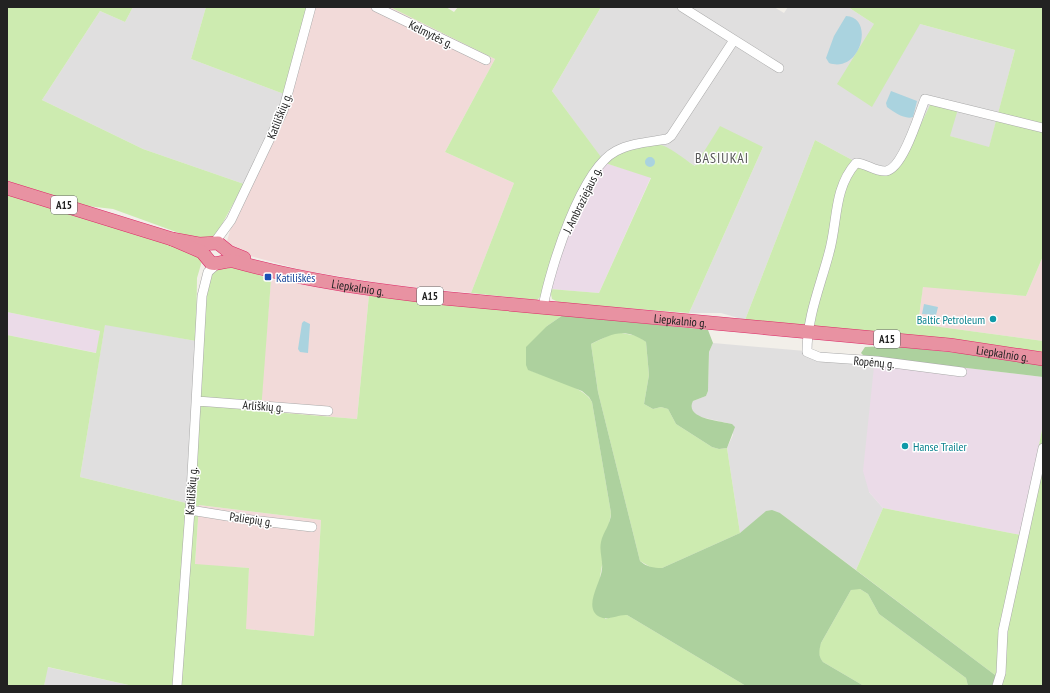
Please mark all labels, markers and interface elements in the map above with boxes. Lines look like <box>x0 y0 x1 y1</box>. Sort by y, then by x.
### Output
street label: Kelmytės g. <box>406 17 456 51</box>
street label: Katiliškių g. <box>263 91 295 141</box>
district label: BASIUKAI <box>695 149 749 167</box>
street label: J. Ambraziejaus g. <box>559 165 604 236</box>
road number: A15 <box>51 196 77 214</box>
place label: Katiliškės <box>276 270 315 285</box>
marker: Katiliškės <box>263 272 273 282</box>
street label: Liepkalnio g. <box>331 275 385 298</box>
road number: A15 <box>417 287 443 305</box>
street label: Liepkalnio g. <box>653 310 707 330</box>
place label: Baltic Petroleum <box>917 312 985 327</box>
marker: Baltic Petroleum <box>988 314 998 324</box>
road number: A15 <box>874 330 900 348</box>
street label: Liepkalnio g. <box>975 342 1030 364</box>
street label: Ropėnų g. <box>853 353 895 371</box>
street label: Arliškių g. <box>242 397 284 415</box>
place label: Hanse Trailer <box>913 439 968 454</box>
marker: Hanse Trailer <box>900 441 910 451</box>
street label: Katiliškių g. <box>182 466 200 516</box>
street label: Paliepių g. <box>229 509 273 529</box>

